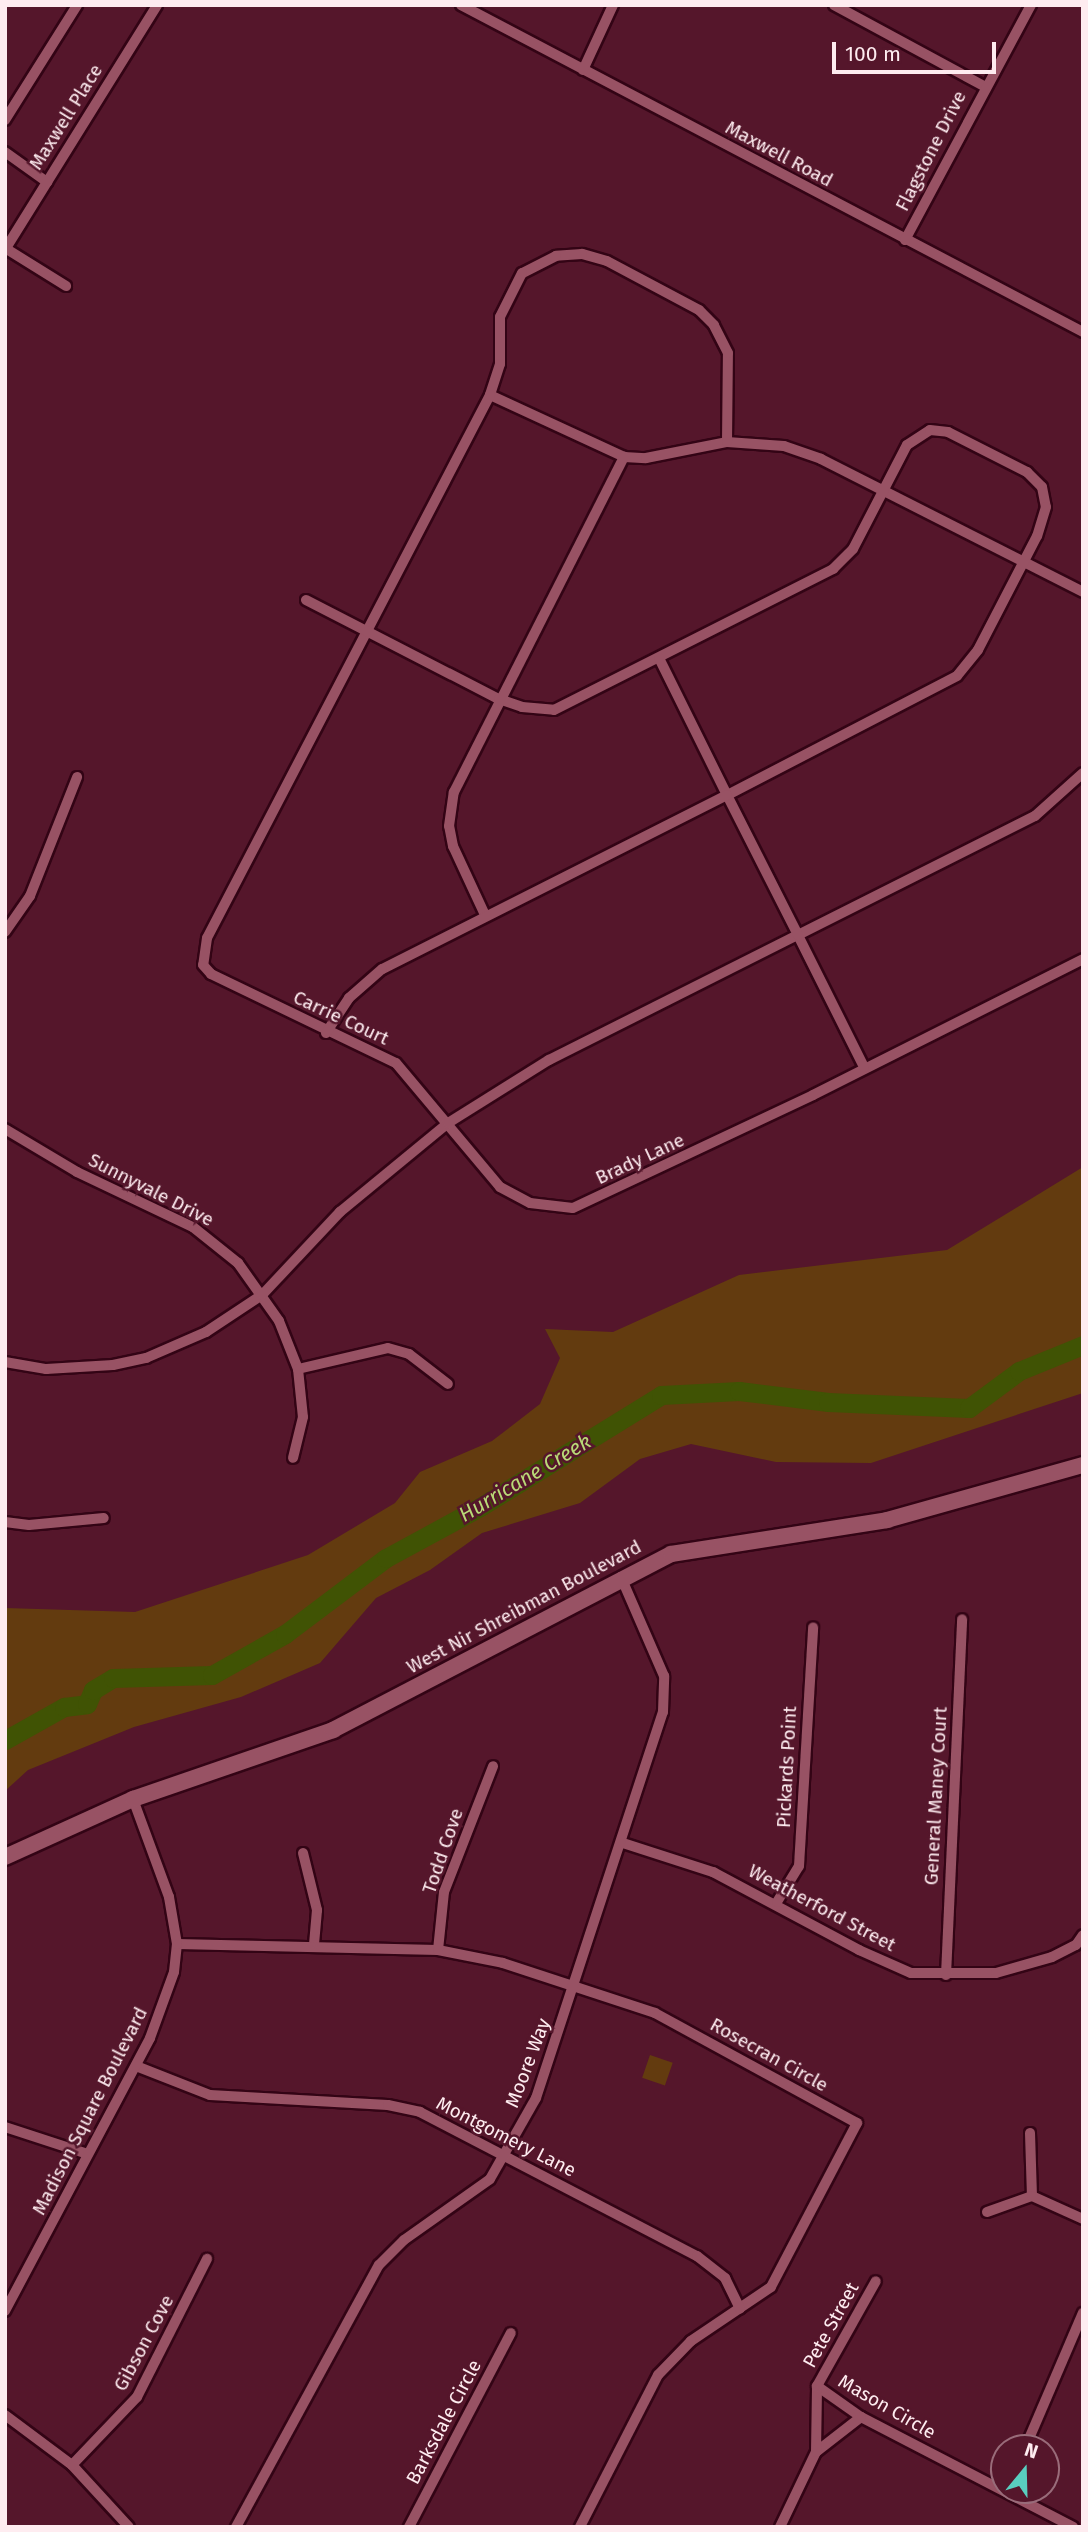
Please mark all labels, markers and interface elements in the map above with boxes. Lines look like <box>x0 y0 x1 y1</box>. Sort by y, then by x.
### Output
scale bar <box>836 28 1000 72</box>
text: 100 m <box>845 41 901 67</box>
street label: Maxwell Place <box>24 60 108 174</box>
street label: Flagstone Drive <box>891 87 971 215</box>
street label: Maxwell Road <box>721 116 837 192</box>
street label: Carrie Court <box>290 986 392 1050</box>
street label: Brady Lane <box>592 1129 688 1189</box>
street label: Sunnyvale Drive <box>85 1149 217 1231</box>
water label: Hurricane Creek <box>454 1429 596 1527</box>
street label: West Nir Shreibman Boulevard <box>403 1535 645 1679</box>
street label: Pickards Point <box>772 1705 802 1829</box>
street label: General Maney Court <box>920 1706 952 1886</box>
street label: Todd Cove <box>418 1805 468 1897</box>
street label: Weatherford Street <box>744 1860 900 1956</box>
street label: Madison Square Boulevard <box>28 2003 152 2219</box>
street label: Rosecran Circle <box>706 2013 832 2097</box>
street label: Moore Way <box>501 2015 555 2111</box>
street label: Montgomery Lane <box>432 2092 580 2182</box>
street label: Pete Street <box>798 2278 864 2372</box>
street label: Gibson Cove <box>109 2291 179 2395</box>
street label: Barksdale Circle <box>402 2356 486 2488</box>
street label: Mason Circle <box>834 2370 940 2444</box>
north arrow <box>990 2434 1060 2504</box>
text: N <box>1022 2438 1041 2463</box>

